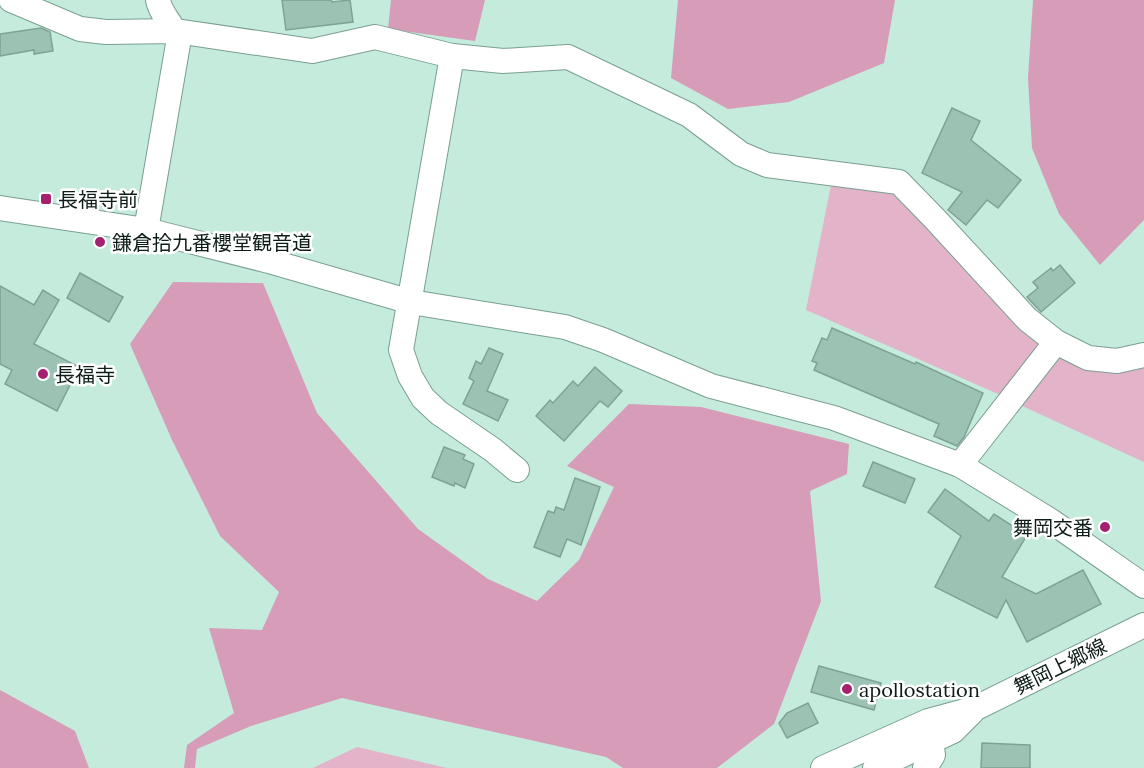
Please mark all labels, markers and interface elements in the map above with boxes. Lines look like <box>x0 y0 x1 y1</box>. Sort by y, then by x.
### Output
place label: 長福寺前 <box>58 187 138 212</box>
marker: 長福寺前 <box>39 192 53 206</box>
place label: 鎌倉拾九番櫻堂観音道 <box>112 230 312 255</box>
marker: 鎌倉拾九番櫻堂観音道 <box>93 235 107 249</box>
place label: 長福寺 <box>55 362 115 387</box>
marker: 長福寺 <box>36 367 50 381</box>
place label: 舞岡交番 <box>1013 515 1093 540</box>
marker: 舞岡交番 <box>1098 520 1112 534</box>
street label: 舞岡上郷線 <box>1010 633 1110 699</box>
place label: apollostation <box>859 677 980 702</box>
marker: apollostation <box>840 682 854 696</box>

